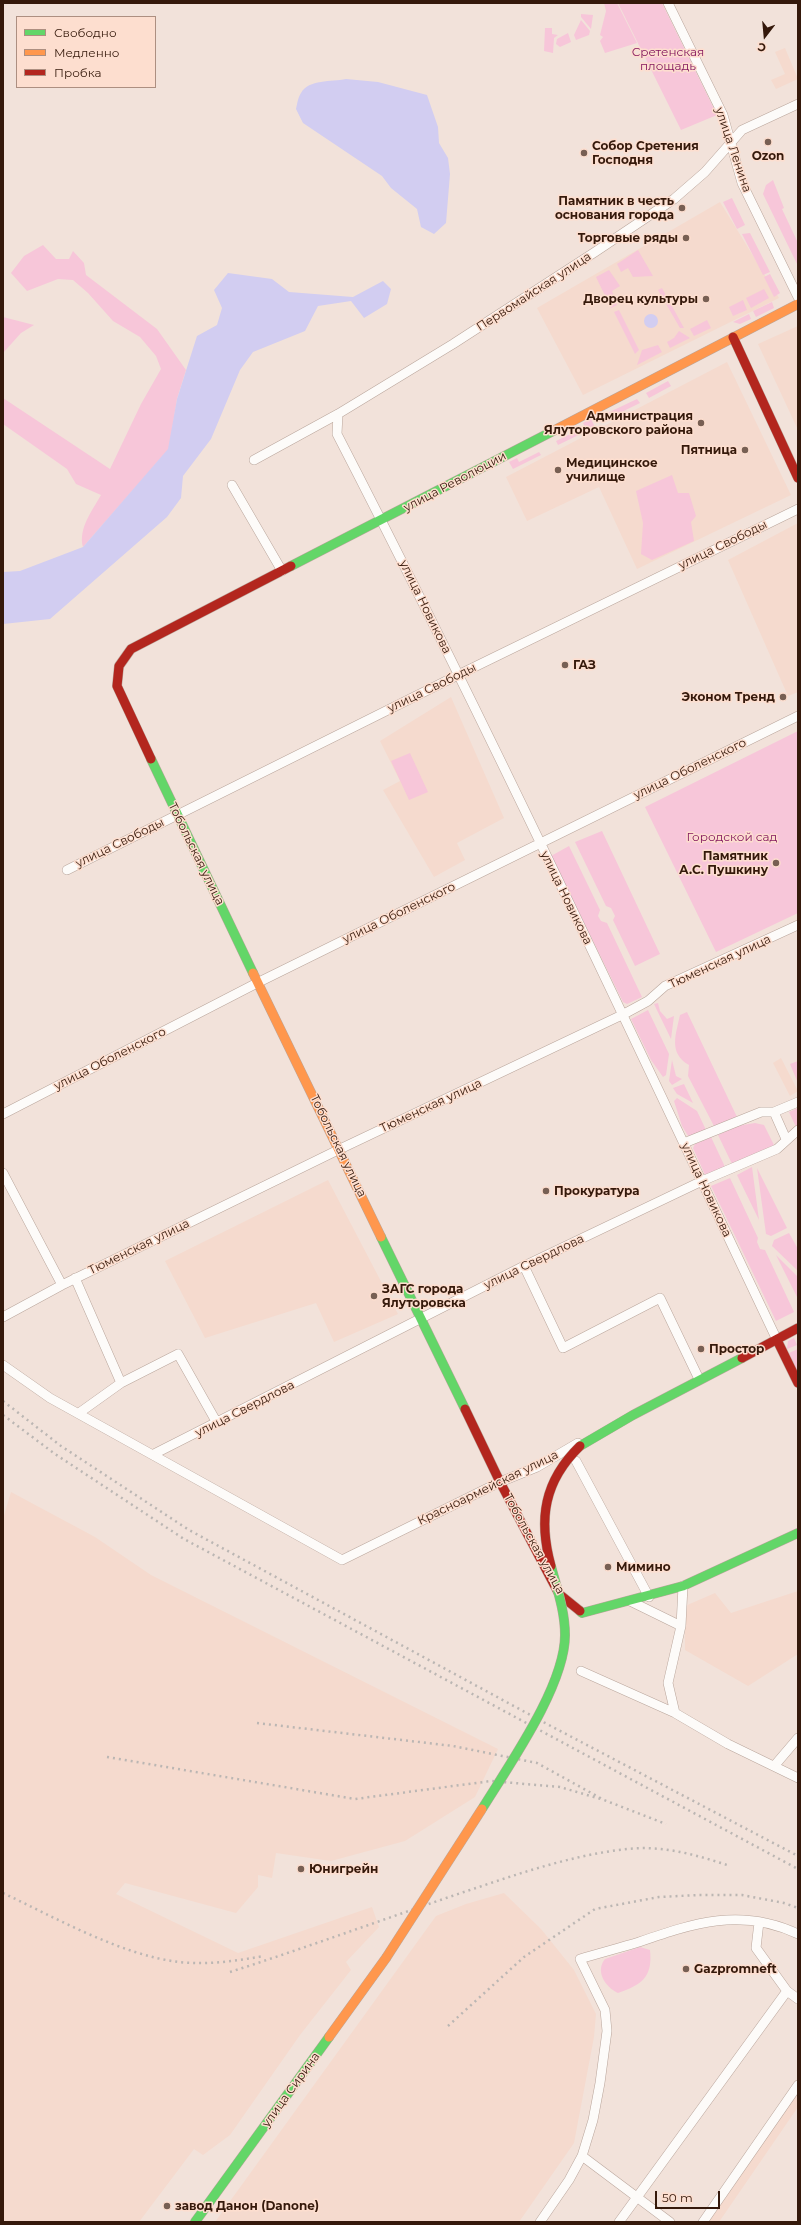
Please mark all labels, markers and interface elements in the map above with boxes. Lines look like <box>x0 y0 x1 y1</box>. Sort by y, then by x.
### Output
legend <box>16 16 156 88</box>
north arrow <box>745 16 785 56</box>
text: Свободно <box>54 25 117 40</box>
text: С <box>756 40 767 55</box>
text: Медленно <box>54 45 119 60</box>
park label: Сретенская площадь <box>632 45 704 73</box>
text: Пробка <box>54 65 102 80</box>
street label: улица Ленина <box>712 106 754 194</box>
marker: Ozon <box>763 137 773 147</box>
place label: Собор Сретения Господня <box>592 139 699 167</box>
marker: Собор Сретения Господня <box>579 148 589 158</box>
place label: Ozon <box>752 149 784 163</box>
place label: Памятник в честь основания города <box>555 194 674 222</box>
marker: Памятник в честь основания города <box>677 203 687 213</box>
place label: Торговые ряды <box>578 231 678 245</box>
marker: Торговые ряды <box>681 233 691 243</box>
street label: Первомайская улица <box>474 250 594 334</box>
place label: Дворец культуры <box>583 292 698 306</box>
marker: Дворец культуры <box>701 294 711 304</box>
place label: Администрация Ялуторовского района <box>544 409 693 437</box>
marker: Администрация Ялуторовского района <box>696 418 706 428</box>
place label: Пятница <box>681 443 737 457</box>
marker: Пятница <box>740 445 750 455</box>
street label: улица Революции <box>401 449 509 515</box>
place label: Медицинское училище <box>566 456 658 484</box>
marker: Медицинское училище <box>553 465 563 475</box>
street label: улица Свободы <box>676 517 770 573</box>
street label: улица Новикова <box>396 558 454 656</box>
place label: ГАЗ <box>573 658 596 672</box>
street label: улица Свободы <box>385 660 479 716</box>
marker: ГАЗ <box>560 660 570 670</box>
place label: Эконом Тренд <box>681 690 775 704</box>
marker: Эконом Тренд <box>778 692 788 702</box>
street label: улица Оболенского <box>631 735 749 803</box>
street label: Тобольская улица <box>165 800 227 908</box>
street label: улица Свободы <box>73 815 167 871</box>
park label: Городской сад <box>687 830 777 844</box>
street label: улица Новикова <box>537 849 595 947</box>
place label: Памятник А.С. Пушкину <box>679 849 768 877</box>
marker: Памятник А.С. Пушкину <box>771 858 781 868</box>
street label: улица Оболенского <box>340 879 458 947</box>
street label: Тюменская улица <box>667 932 773 992</box>
street label: улица Оболенского <box>52 1025 168 1093</box>
street label: Тюменская улица <box>378 1076 484 1136</box>
street label: Тобольская улица <box>307 1092 369 1200</box>
street label: улица Новикова <box>678 1141 734 1239</box>
place label: Прокуратура <box>554 1184 640 1198</box>
marker: Прокуратура <box>541 1186 551 1196</box>
street label: Тюменская улица <box>86 1216 192 1278</box>
street label: улица Свердлова <box>482 1232 586 1292</box>
place label: ЗАГС города Ялуторовска <box>382 1282 466 1310</box>
marker: ЗАГС города Ялуторовска <box>369 1291 379 1301</box>
place label: Простор <box>709 1342 764 1356</box>
marker: Простор <box>696 1344 706 1354</box>
street label: улица Свердлова <box>193 1378 297 1440</box>
street label: Красноармейская улица <box>415 1448 561 1528</box>
street label: Тобольская улица <box>500 1491 568 1597</box>
place label: Мимино <box>616 1560 671 1574</box>
marker: Мимино <box>603 1562 613 1572</box>
place label: Юнигрейн <box>309 1862 378 1876</box>
marker: Юнигрейн <box>296 1864 306 1874</box>
place label: Gazpromneft <box>694 1962 777 1976</box>
marker: Gazpromneft <box>681 1964 691 1974</box>
street label: улица Сирина <box>259 2050 323 2130</box>
scale bar <box>657 2183 722 2209</box>
text: 50 m <box>662 2190 693 2205</box>
place label: завод Данон (Danone) <box>175 2199 319 2213</box>
marker: завод Данон (Danone) <box>162 2201 172 2211</box>

